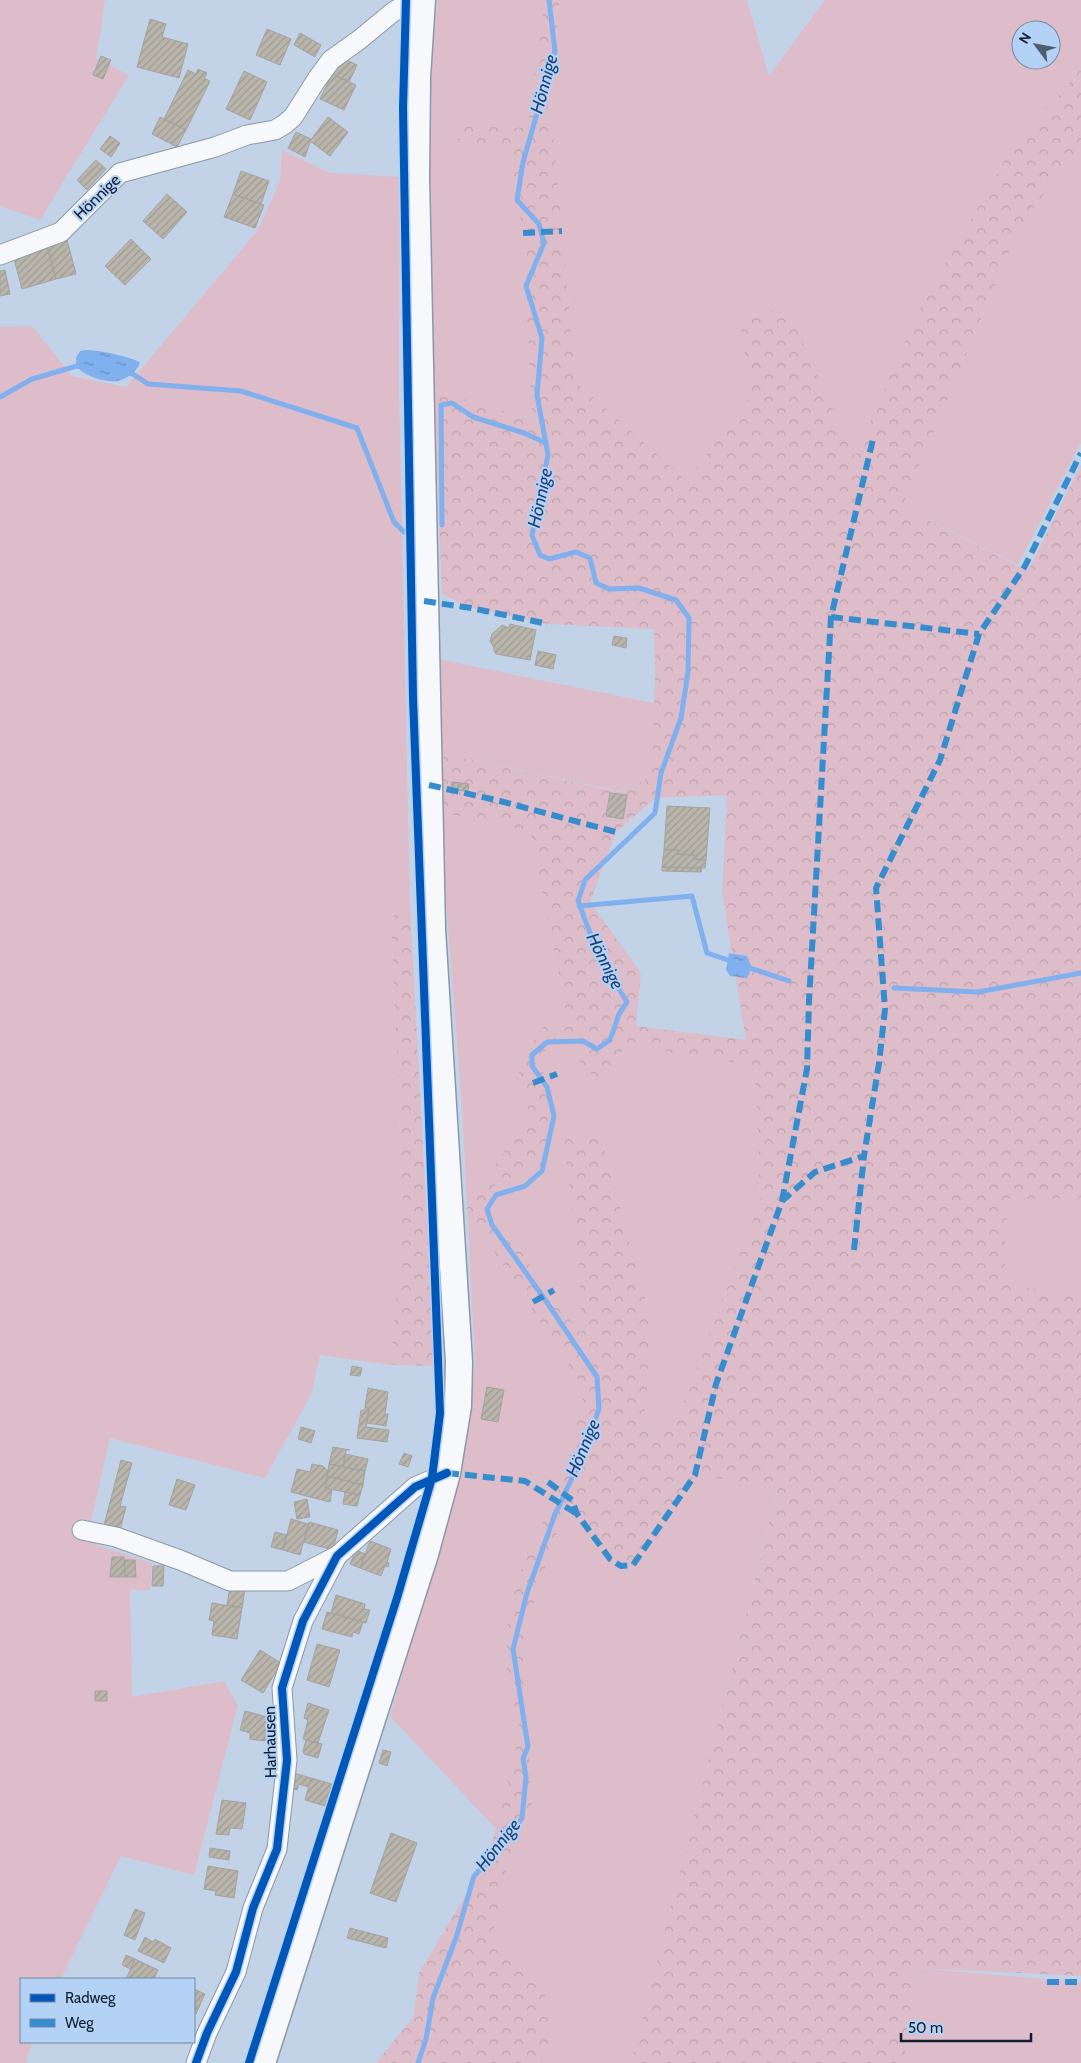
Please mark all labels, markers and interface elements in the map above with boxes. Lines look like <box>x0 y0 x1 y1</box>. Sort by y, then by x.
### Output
north arrow <box>1011 20 1061 70</box>
text: N <box>1015 29 1035 47</box>
water label: Hönnige <box>526 52 562 116</box>
street label: Hönnige <box>70 170 124 224</box>
water label: Hönnige <box>523 466 557 530</box>
water label: Hönnige <box>582 929 628 993</box>
water label: Hönnige <box>561 1416 605 1480</box>
street label: Harhausen <box>260 1706 280 1778</box>
water label: Hönnige <box>471 1814 525 1876</box>
legend <box>20 1978 195 2043</box>
text: Radweg <box>65 1989 116 2007</box>
scale bar <box>901 2010 1031 2042</box>
text: Weg <box>65 2014 94 2032</box>
text: 50 m <box>908 2019 943 2037</box>

